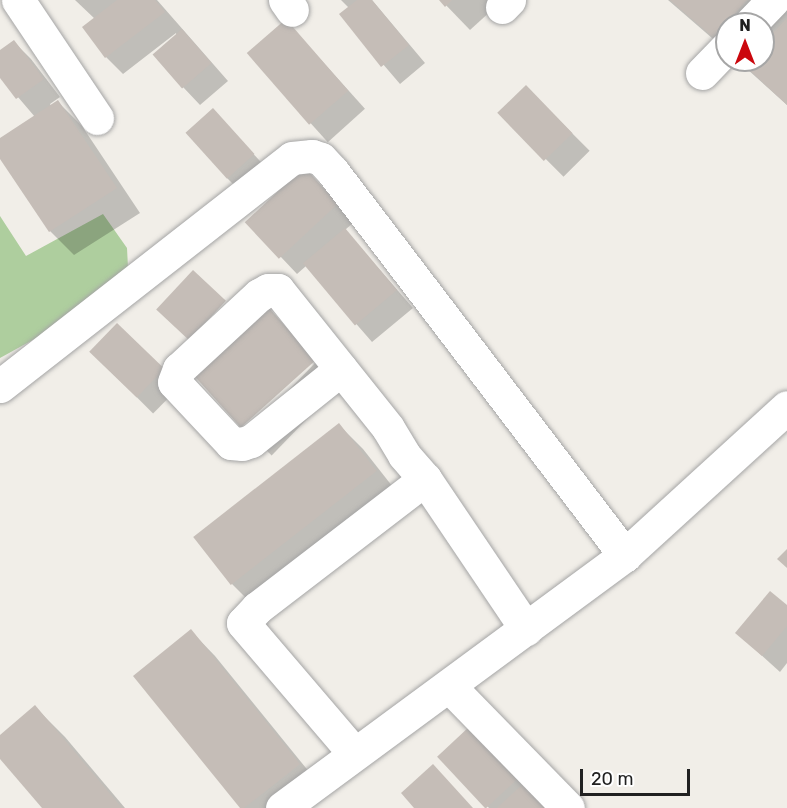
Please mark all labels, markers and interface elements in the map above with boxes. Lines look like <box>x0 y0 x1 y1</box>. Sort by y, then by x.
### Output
north arrow <box>715 12 775 72</box>
text: N <box>739 16 751 35</box>
scale bar <box>583 757 692 795</box>
text: 20 m <box>591 768 633 790</box>

